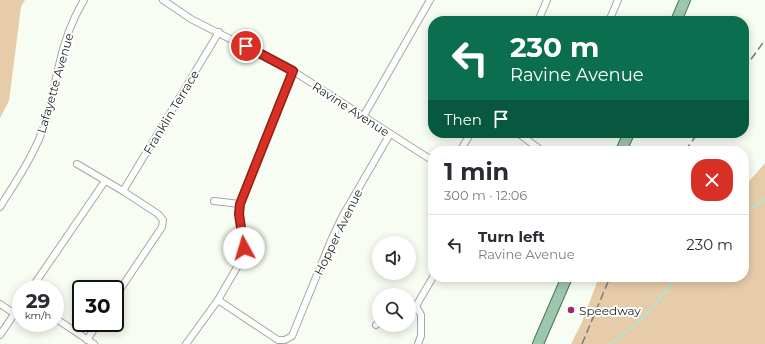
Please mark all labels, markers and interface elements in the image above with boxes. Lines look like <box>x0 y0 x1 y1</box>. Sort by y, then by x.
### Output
pin <box>229 29 263 63</box>
text: 230 m <box>510 30 599 64</box>
street label: Lafayette Avenue <box>34 31 76 135</box>
icon: left <box>444 32 496 84</box>
icon: arrive <box>235 35 257 57</box>
text: Ravine Avenue <box>510 64 644 86</box>
street label: Franklin Terrace <box>140 67 202 157</box>
street label: Ravine Avenue <box>310 78 392 140</box>
icon: arrive <box>490 108 512 130</box>
text: Then <box>444 110 482 129</box>
text: 1 min <box>444 157 509 186</box>
button: close <box>691 159 733 201</box>
street label: Hopper Avenue <box>311 186 365 278</box>
text: 300 m · 12:06 <box>444 187 527 203</box>
position arrow <box>223 227 265 269</box>
text: Turn left <box>478 227 545 246</box>
icon: left <box>444 234 466 256</box>
text: 230 m <box>686 235 733 254</box>
map controls <box>372 236 416 332</box>
button: sound <box>372 236 416 280</box>
text: Ravine Avenue <box>478 246 575 262</box>
speed limit sign: 30 <box>72 280 124 332</box>
button: search <box>372 288 416 332</box>
text: 29 <box>26 289 50 313</box>
place label: Speedway <box>579 303 641 318</box>
marker: Speedway <box>566 305 576 315</box>
text: km/h <box>25 309 51 322</box>

